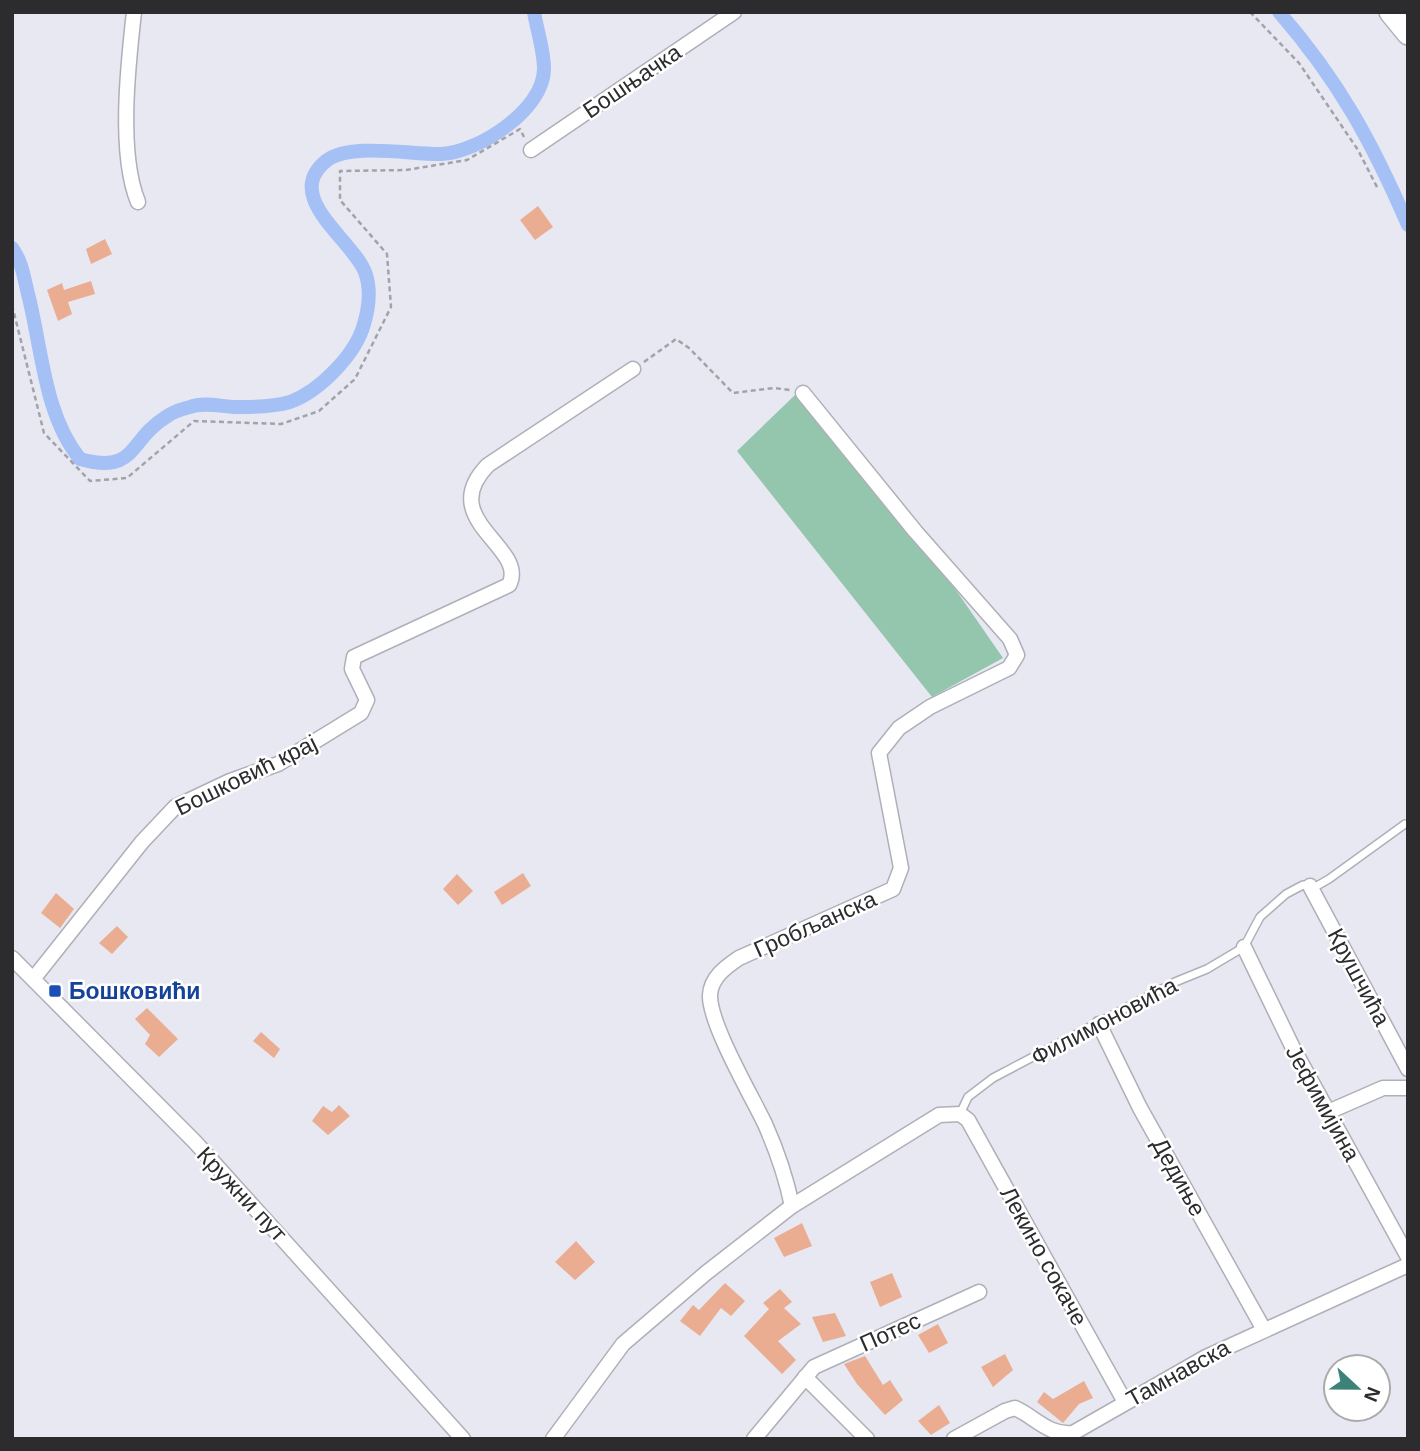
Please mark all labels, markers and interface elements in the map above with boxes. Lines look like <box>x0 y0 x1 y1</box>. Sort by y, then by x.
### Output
street label: Бошњачка <box>578 39 686 123</box>
street label: Бошковић крај <box>171 729 321 821</box>
street label: Гробљанска <box>750 885 880 963</box>
street label: Крушчића <box>1323 924 1396 1030</box>
street label: Филимоновића <box>1027 972 1182 1070</box>
place label: Бошковићи <box>69 978 200 1004</box>
marker: Бошковићи <box>47 983 63 999</box>
street label: Јефимијина <box>1281 1041 1366 1166</box>
street label: Дедиње <box>1147 1133 1211 1221</box>
street label: Кружни пут <box>192 1141 293 1247</box>
street label: Лекино сокаче <box>995 1182 1093 1330</box>
street label: Потес <box>856 1307 924 1357</box>
street label: Тамнавска <box>1122 1334 1234 1412</box>
north arrow <box>1322 1353 1392 1423</box>
text: N <box>1360 1384 1385 1404</box>

